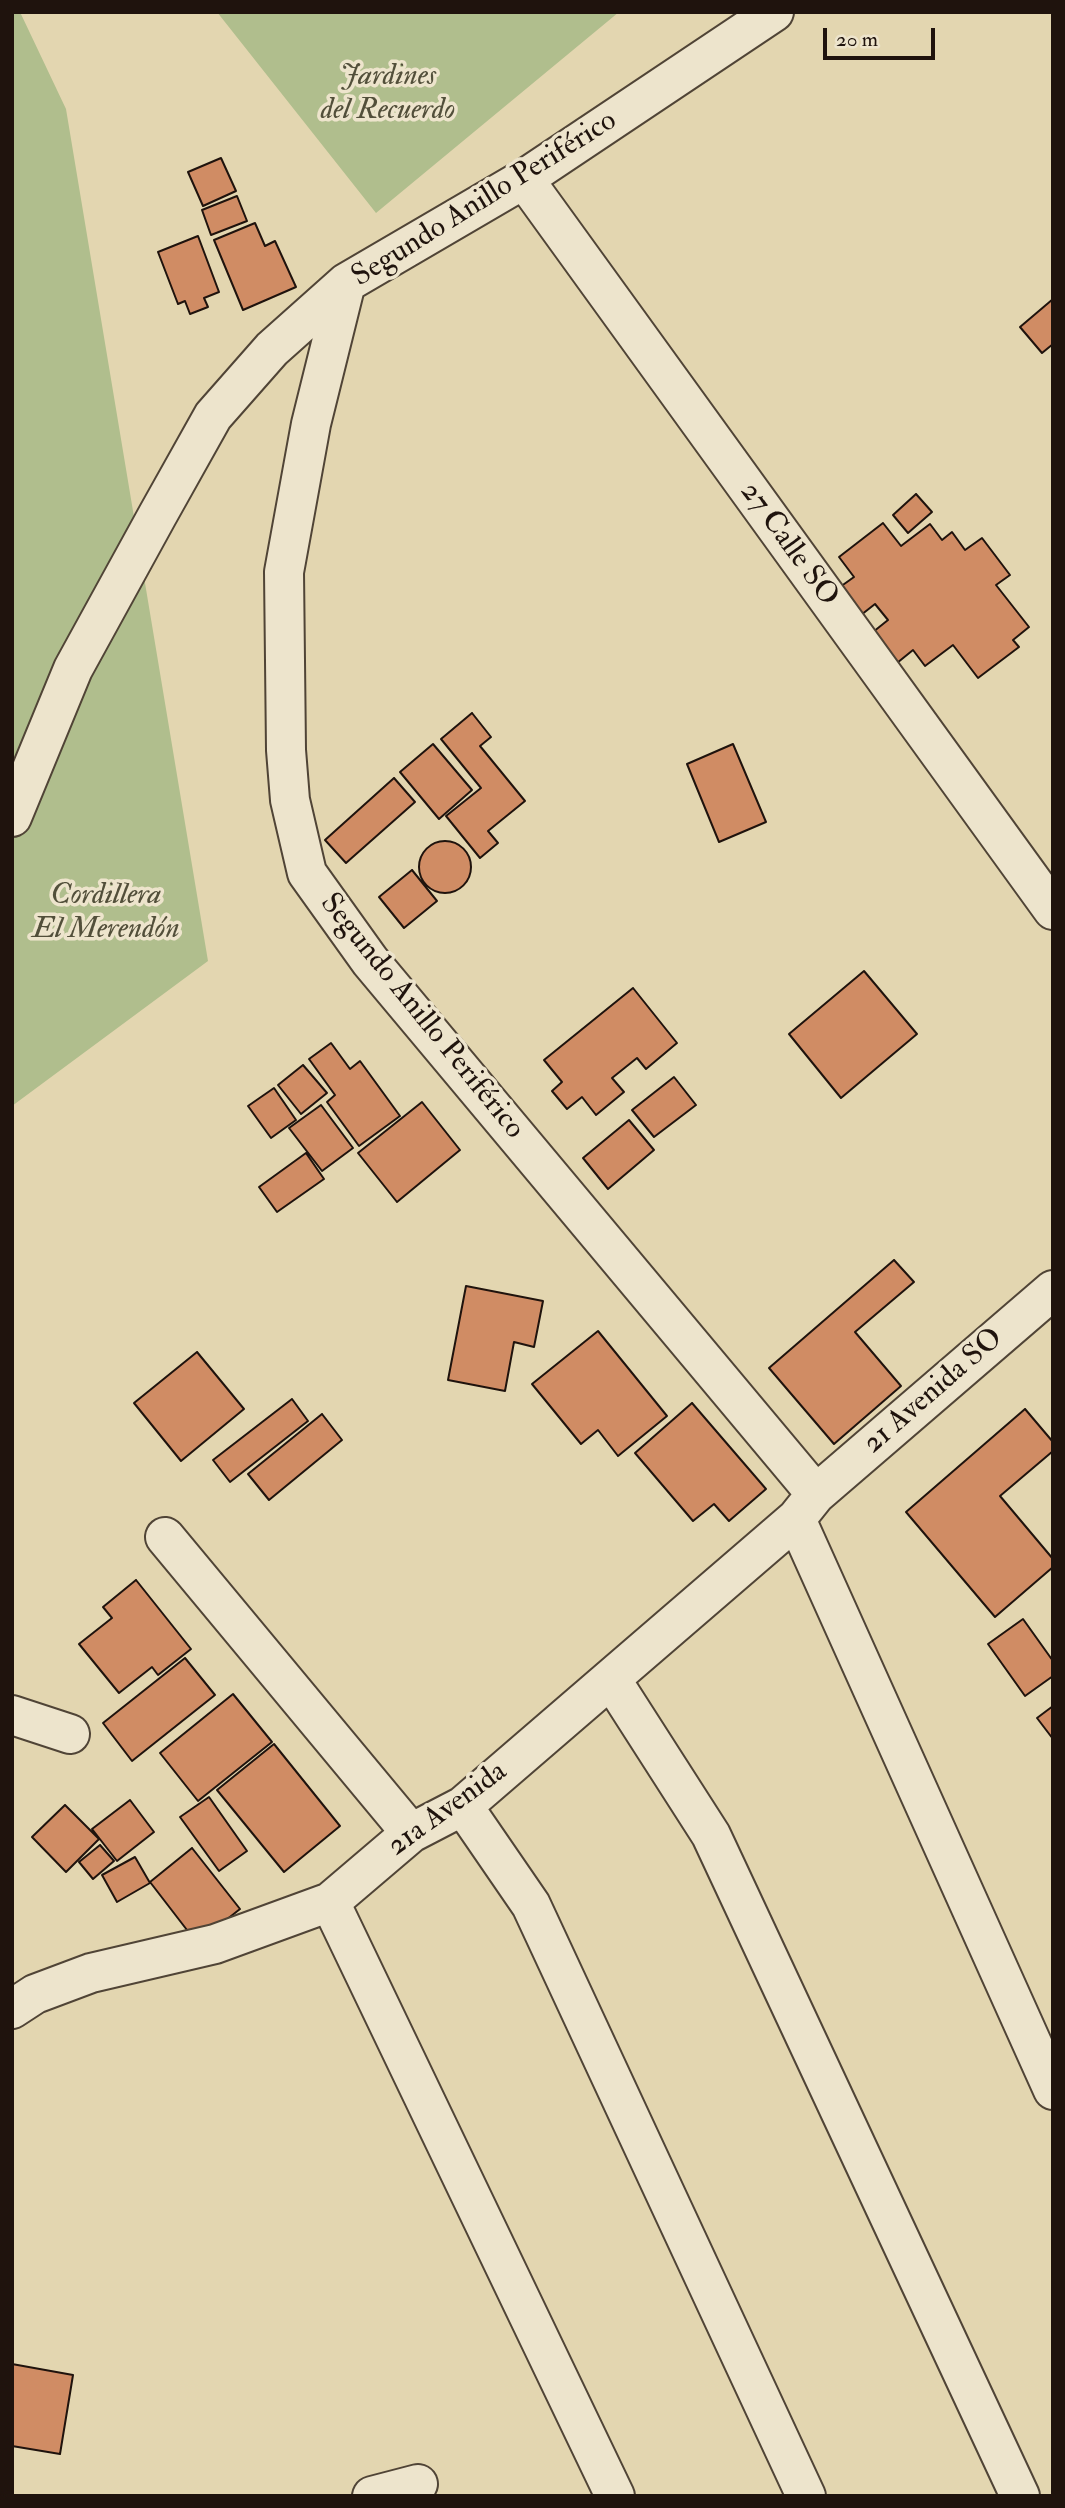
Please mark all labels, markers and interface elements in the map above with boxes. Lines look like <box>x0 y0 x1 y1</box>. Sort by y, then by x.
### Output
scale bar <box>827 14 939 58</box>
text: 20 m <box>836 26 878 53</box>
park label: Jardines del Recuerdo <box>321 60 455 130</box>
street label: Segundo Anillo Periférico <box>346 104 624 296</box>
street label: 27 Calle SO <box>731 476 845 614</box>
park label: Cordillera El Merendón <box>32 879 180 950</box>
street label: Segundo Anillo Periférico <box>311 887 531 1147</box>
street label: 21 Avenida SO <box>857 1321 1011 1463</box>
street label: 21a Avenida <box>381 1755 515 1865</box>

